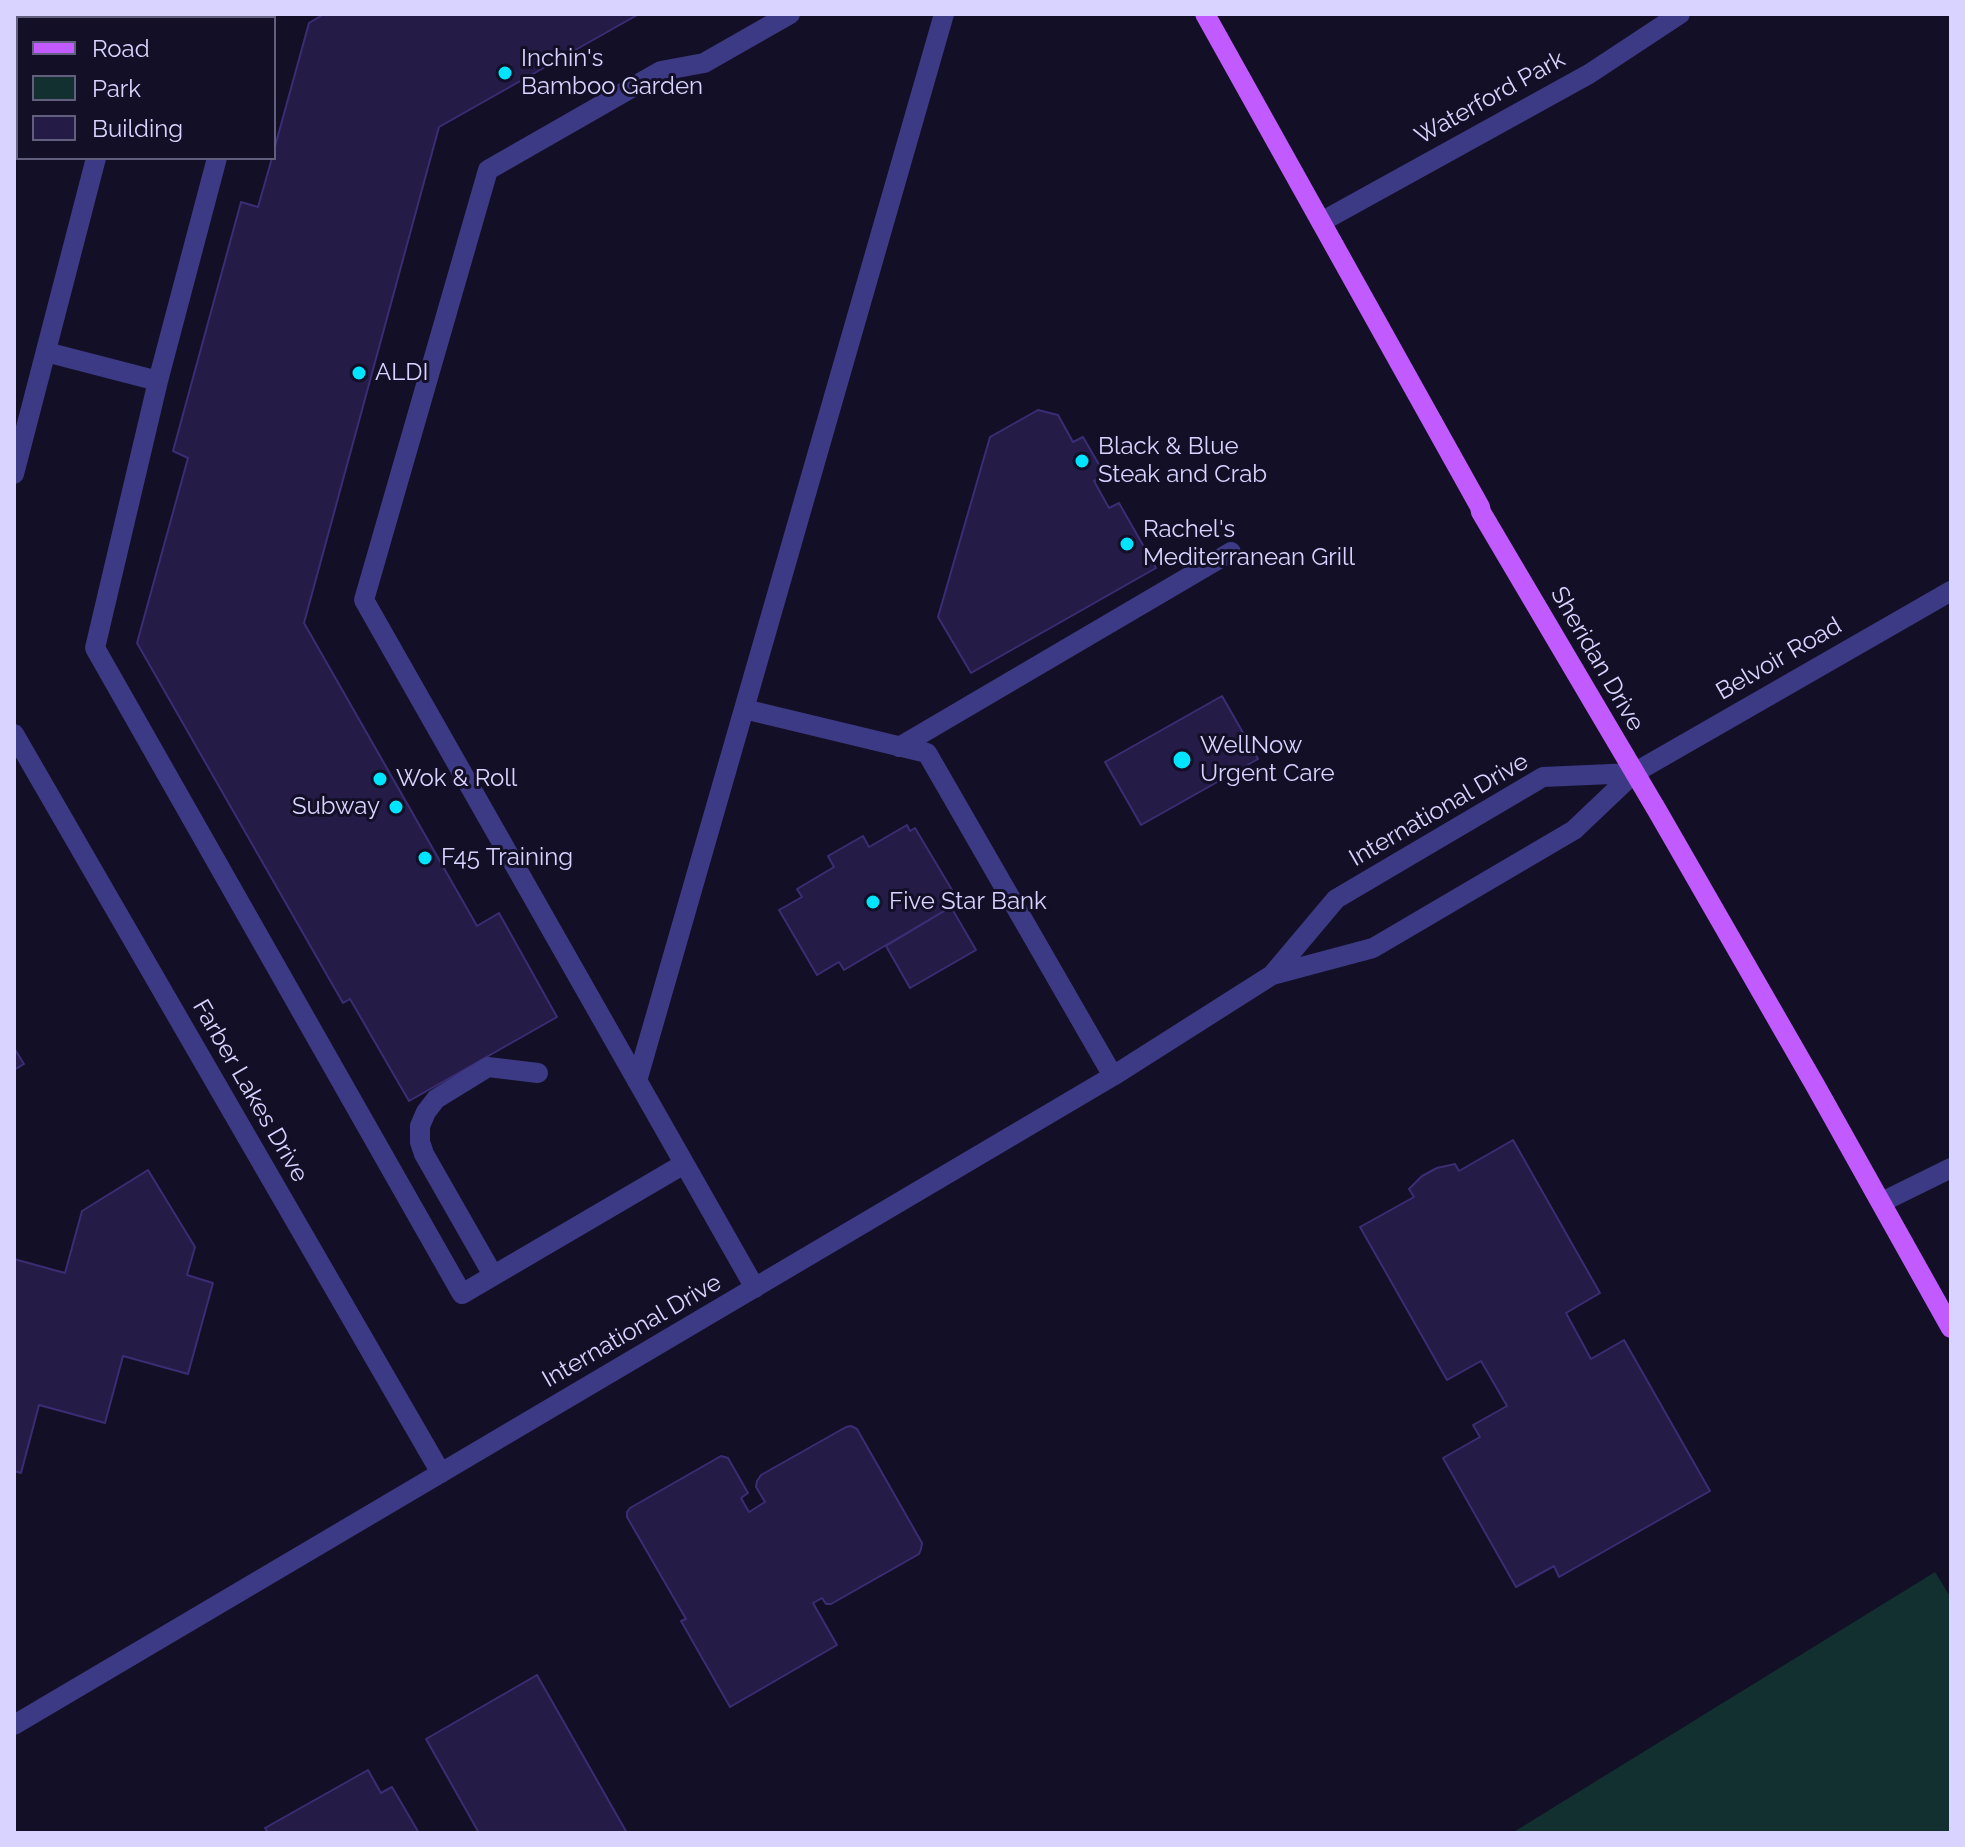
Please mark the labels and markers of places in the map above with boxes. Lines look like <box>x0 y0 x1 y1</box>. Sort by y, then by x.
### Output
place label: Inchin's Bamboo Garden <box>521 45 703 101</box>
marker: Inchin's Bamboo Garden <box>496 64 514 82</box>
place label: ALDI <box>375 359 428 387</box>
marker: ALDI <box>350 364 368 382</box>
place label: Black & Blue Steak and Crab <box>1098 433 1267 489</box>
marker: Black & Blue Steak and Crab <box>1073 452 1091 470</box>
place label: Rachel's Mediterranean Grill <box>1143 516 1355 572</box>
marker: Rachel's Mediterranean Grill <box>1118 535 1136 553</box>
place label: WellNow Urgent Care <box>1200 732 1335 788</box>
marker: WellNow Urgent Care <box>1171 749 1193 771</box>
place label: Wok & Roll <box>396 765 517 793</box>
marker: Wok & Roll <box>371 770 389 788</box>
place label: Subway <box>292 793 380 821</box>
marker: Subway <box>387 798 405 816</box>
place label: F45 Training <box>441 844 573 872</box>
marker: F45 Training <box>416 849 434 867</box>
place label: Five Star Bank <box>889 888 1047 916</box>
marker: Five Star Bank <box>864 893 882 911</box>

